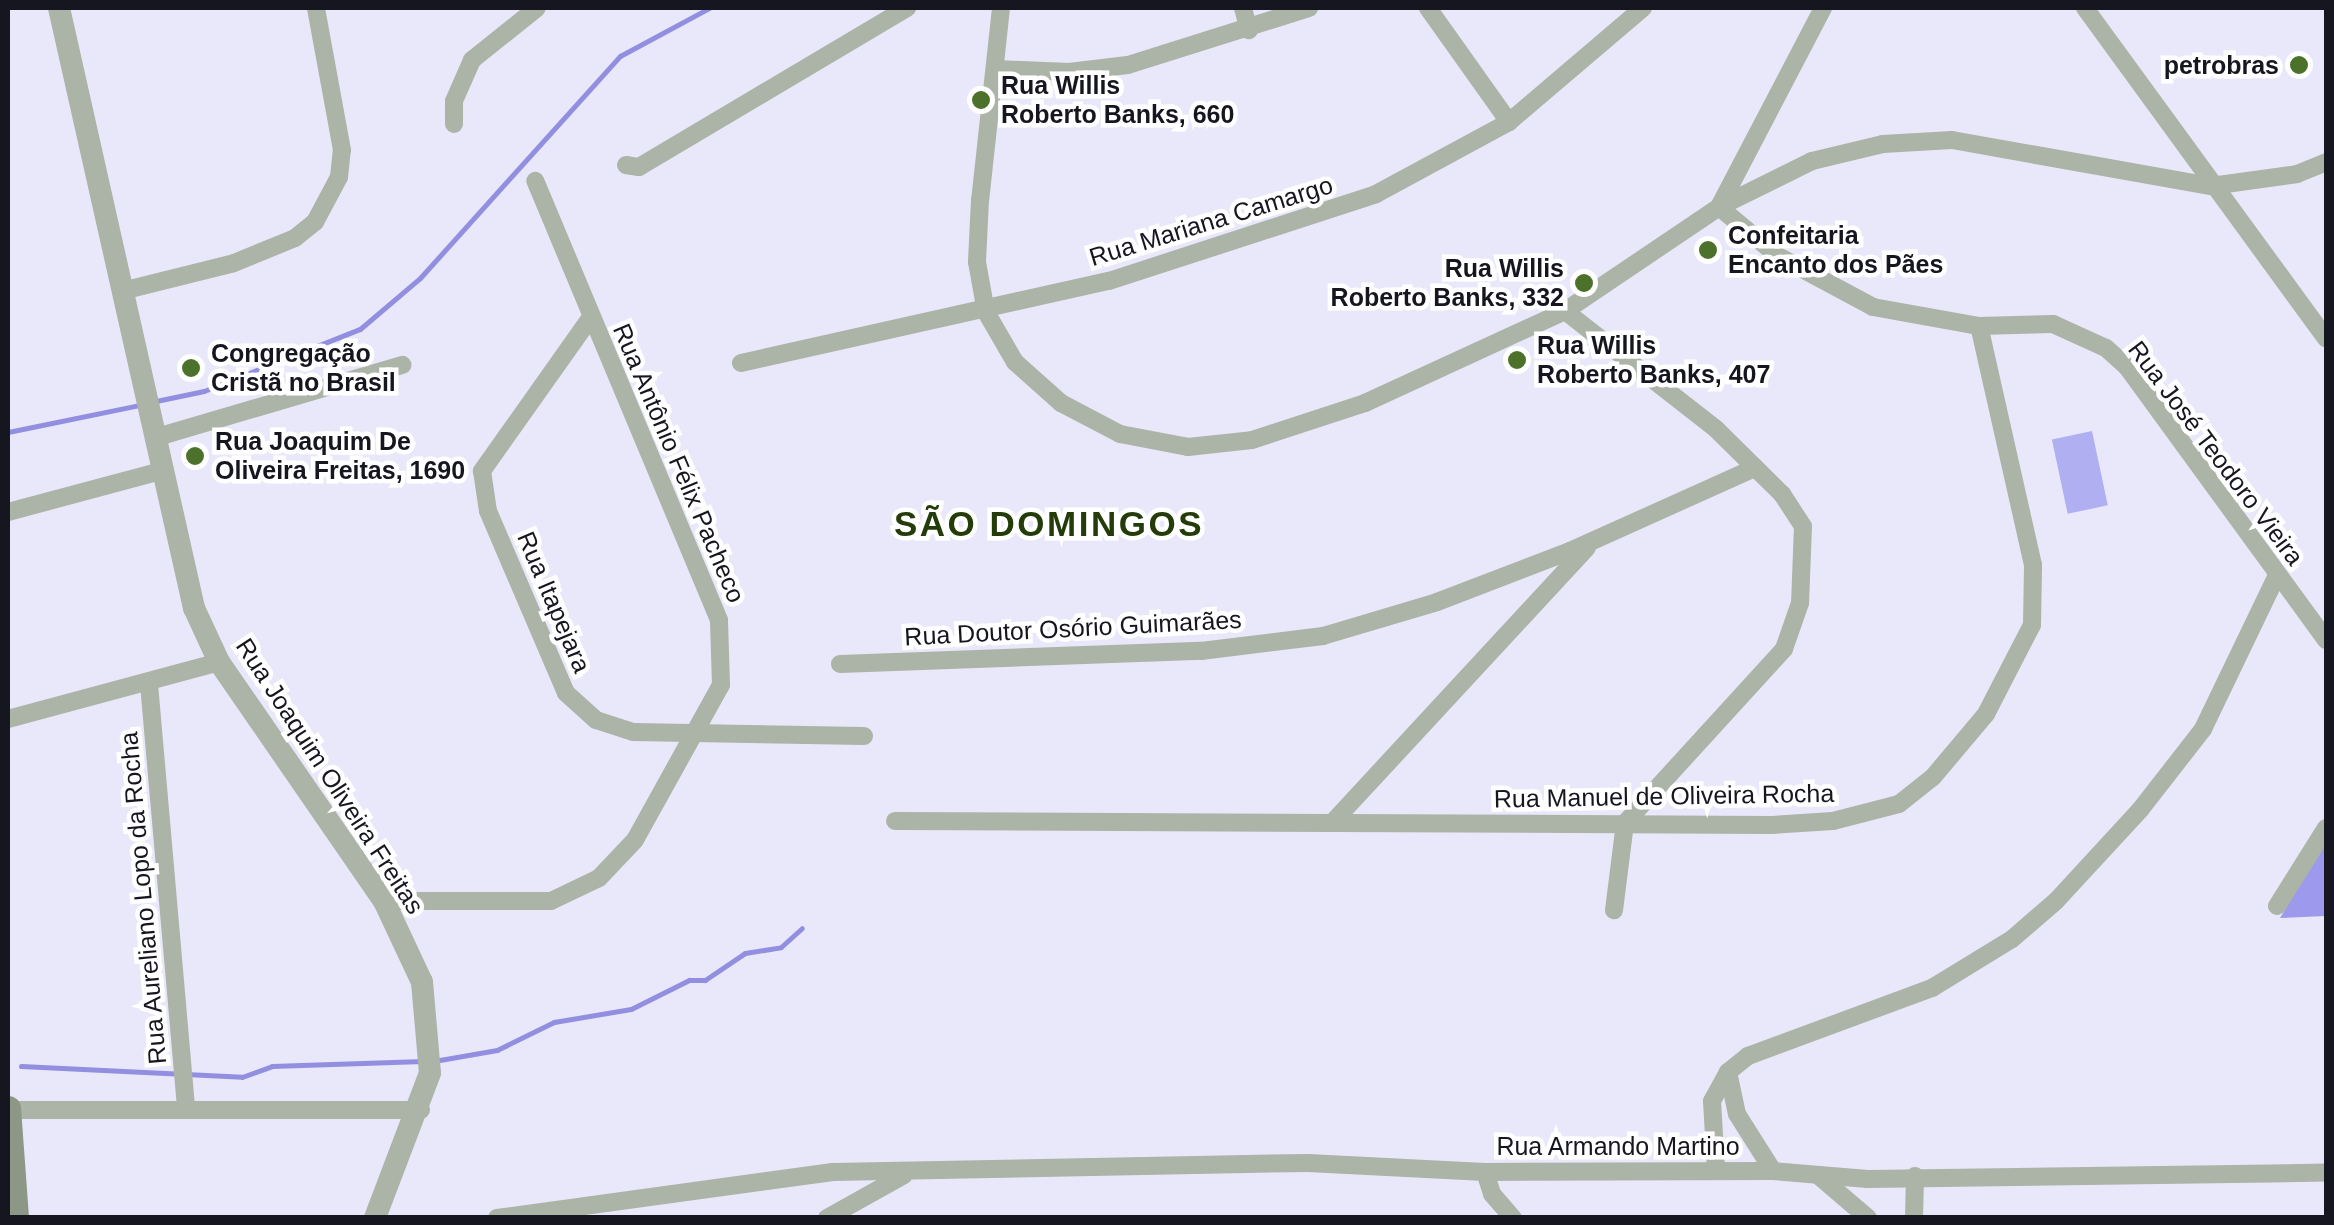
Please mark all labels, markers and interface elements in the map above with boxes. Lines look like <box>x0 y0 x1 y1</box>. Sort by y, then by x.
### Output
place label: petrobras <box>2164 50 2279 80</box>
marker: petrobras <box>2288 54 2310 76</box>
place label: Rua Willis Roberto Banks, 660 <box>1001 71 1234 130</box>
marker: Rua Willis Roberto Banks, 660 <box>970 89 992 111</box>
street label: Rua Mariana Camargo <box>1086 170 1336 272</box>
place label: Confeitaria Encanto dos Pães <box>1728 221 1943 280</box>
marker: Confeitaria Encanto dos Pães <box>1697 239 1719 261</box>
place label: Rua Willis Roberto Banks, 332 <box>1331 254 1564 313</box>
marker: Rua Willis Roberto Banks, 332 <box>1573 272 1595 294</box>
street label: Rua Antônio Félix Pacheco <box>606 318 752 608</box>
place label: Rua Willis Roberto Banks, 407 <box>1537 331 1770 390</box>
street label: Rua José Teodoro Vieira <box>2122 335 2310 571</box>
place label: Congregação Cristã no Brasil <box>211 339 396 398</box>
marker: Rua Willis Roberto Banks, 407 <box>1506 349 1528 371</box>
marker: Congregação Cristã no Brasil <box>180 357 202 379</box>
place label: Rua Joaquim De Oliveira Freitas, 1690 <box>215 427 465 486</box>
marker: Rua Joaquim De Oliveira Freitas, 1690 <box>184 445 206 467</box>
district label: SÃO DOMINGOS <box>894 503 1204 545</box>
street label: Rua Itapejara <box>511 527 597 677</box>
street label: Rua Doutor Osório Guimarães <box>904 604 1242 652</box>
street label: Rua Joaquim Oliveira Freitas <box>230 633 430 919</box>
street label: Rua Aureliano Lopo da Rocha <box>113 730 173 1066</box>
street label: Rua Manuel de Oliveira Rocha <box>1494 778 1834 814</box>
street label: Rua Armando Martino <box>1496 1131 1740 1161</box>

